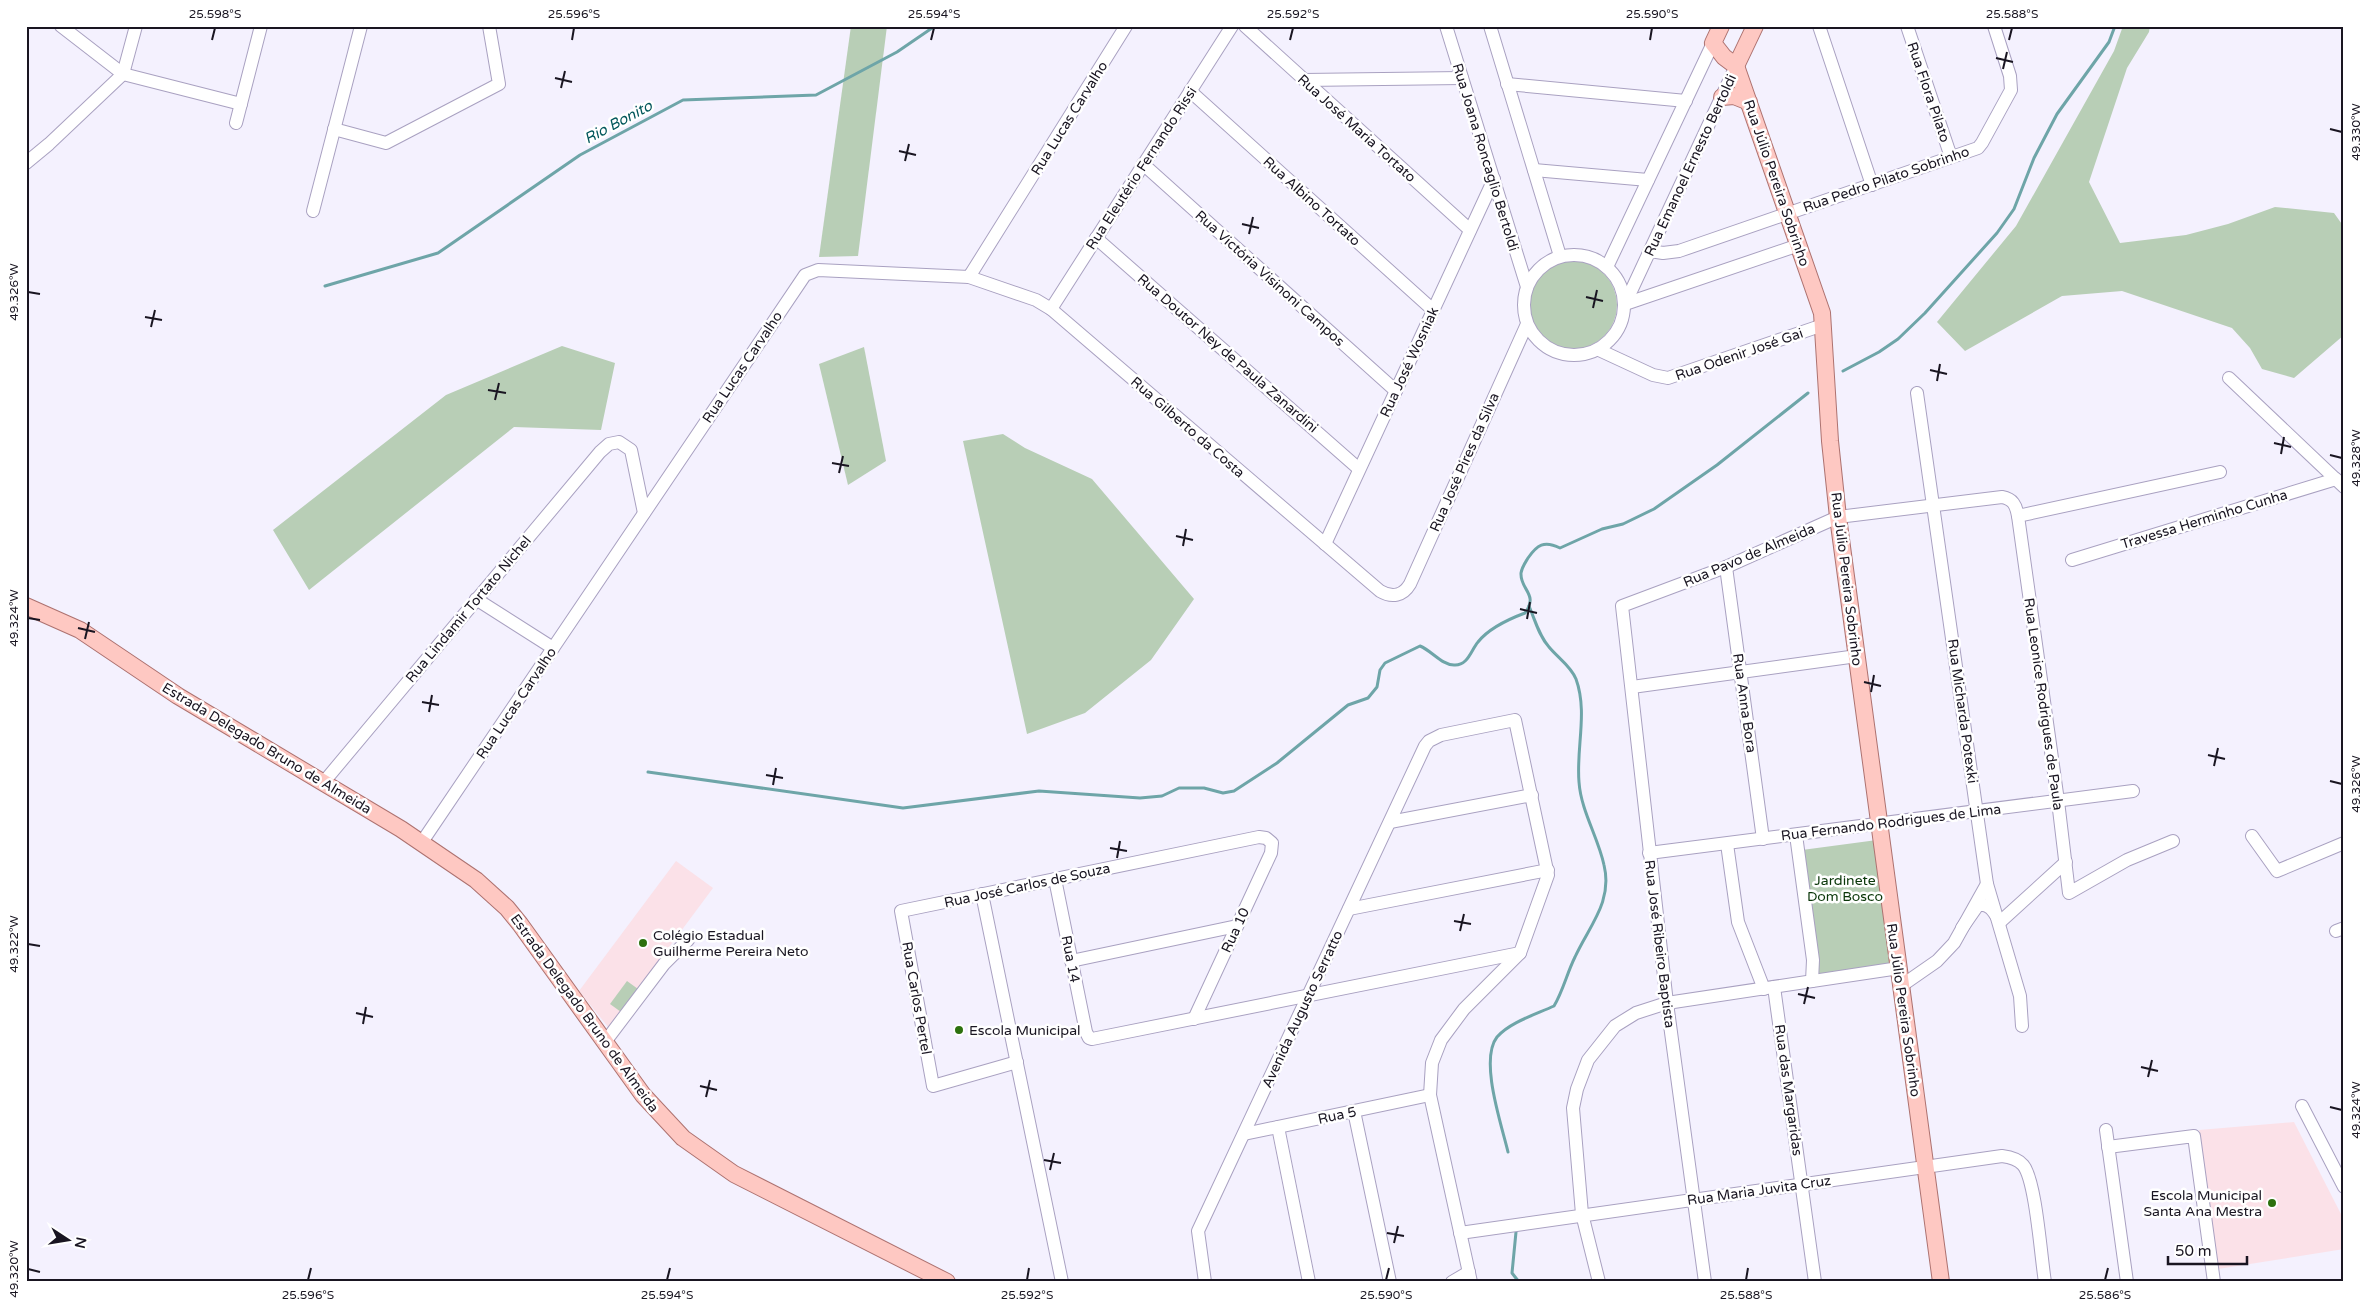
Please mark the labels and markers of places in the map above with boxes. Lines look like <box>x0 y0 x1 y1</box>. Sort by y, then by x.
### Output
place label: Colégio Estadual Guilherme Pereira Neto <box>653 927 809 960</box>
marker: Colégio Estadual Guilherme Pereira Neto <box>637 937 649 949</box>
place label: Escola Municipal <box>969 1022 1081 1039</box>
marker: Escola Municipal <box>953 1024 965 1036</box>
place label: Escola Municipal Santa Ana Mestra <box>2143 1187 2262 1220</box>
marker: Escola Municipal Santa Ana Mestra <box>2266 1197 2278 1209</box>

